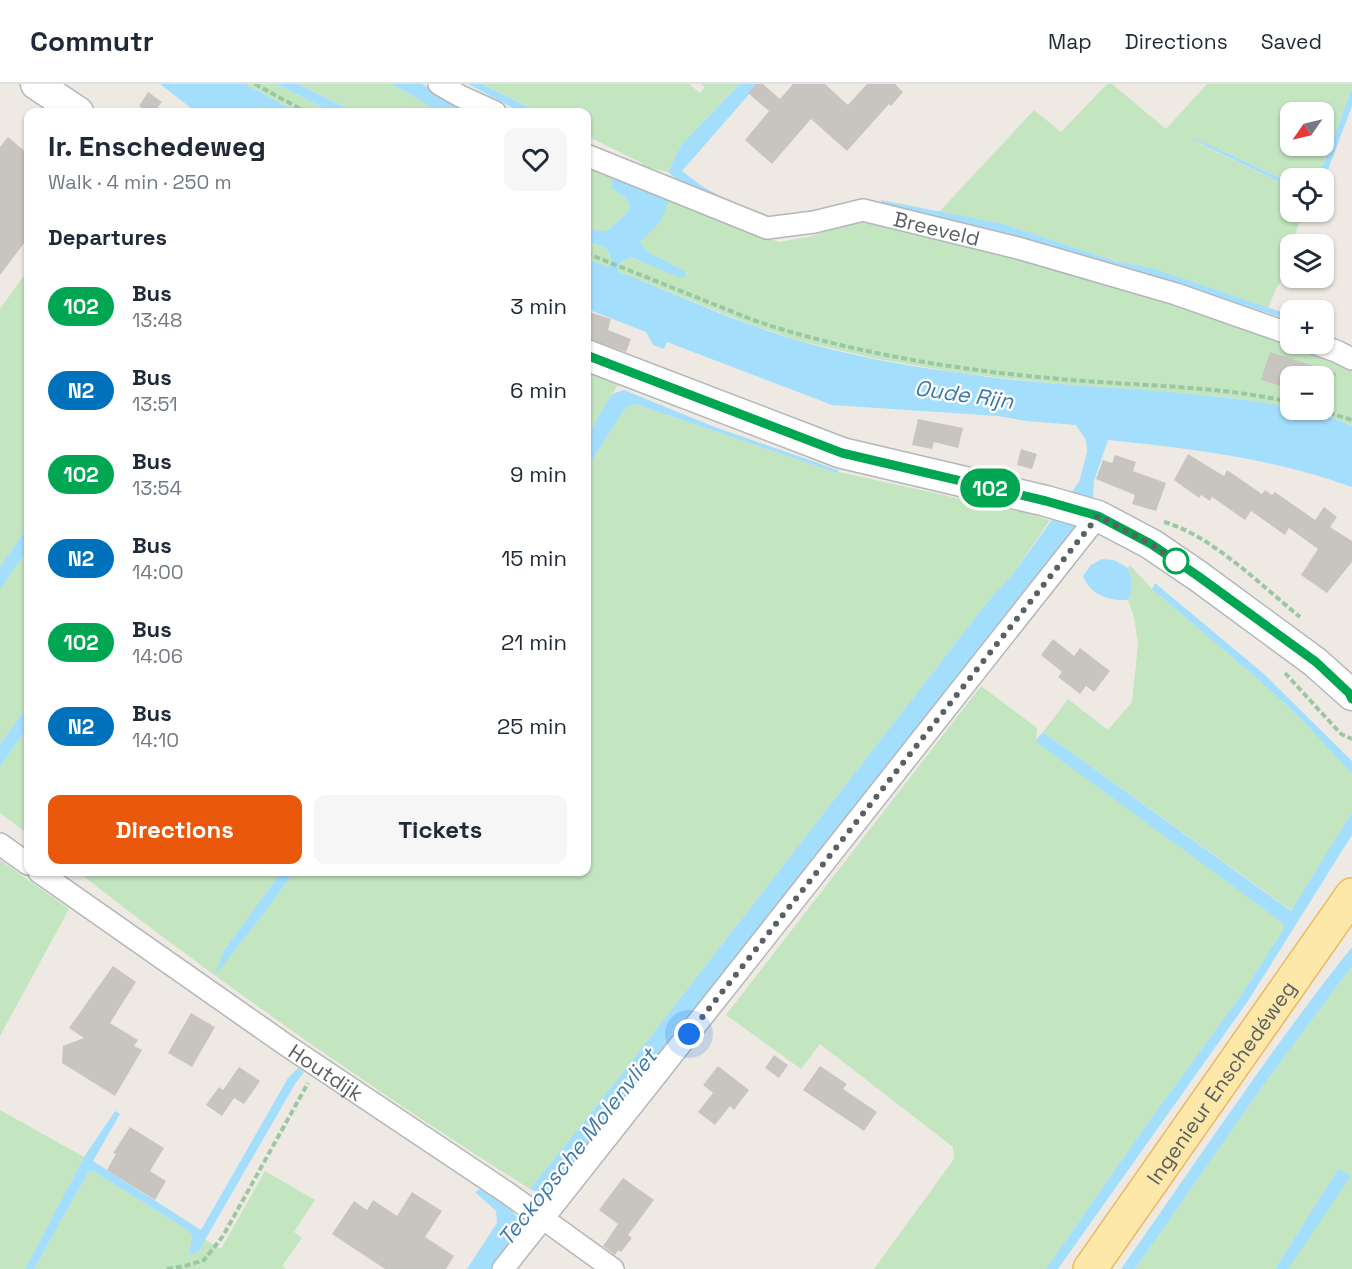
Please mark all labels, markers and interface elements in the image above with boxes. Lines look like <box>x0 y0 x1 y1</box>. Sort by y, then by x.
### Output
text: Commutr <box>30 23 154 59</box>
text: Map <box>1048 28 1092 55</box>
text: Directions <box>1125 28 1228 55</box>
text: Saved <box>1261 28 1322 55</box>
north arrow <box>1280 102 1334 156</box>
map controls <box>1280 102 1334 420</box>
text: Ir. Enschedeweg <box>48 128 266 164</box>
button: heart <box>504 128 567 191</box>
button: locate <box>1280 168 1334 222</box>
text: Walk · 4 min · 250 m <box>48 169 232 195</box>
street label: Breeveld <box>891 205 983 252</box>
text: Departures <box>48 223 167 251</box>
button: layers <box>1280 234 1334 288</box>
text: Bus <box>132 279 172 307</box>
text: 3 min <box>510 292 567 320</box>
text: 102 <box>63 293 99 320</box>
button: + <box>1280 300 1334 354</box>
text: 13:48 <box>132 307 182 333</box>
text: Bus <box>132 363 172 391</box>
button: − <box>1280 366 1334 420</box>
water label: Oude Rijn <box>913 373 1016 415</box>
text: 6 min <box>510 376 567 404</box>
text: N2 <box>68 377 94 404</box>
text: 13:51 <box>132 391 178 417</box>
text: Bus <box>132 447 172 475</box>
text: 9 min <box>510 460 567 488</box>
text: 102 <box>63 461 99 488</box>
line badge: 102 <box>956 468 1024 508</box>
text: 13:54 <box>132 475 182 501</box>
text: 102 <box>972 475 1008 502</box>
text: Bus <box>132 531 172 559</box>
text: 15 min <box>501 544 567 572</box>
text: N2 <box>68 545 94 572</box>
unlabelled marker <box>1163 548 1189 574</box>
text: 14:00 <box>132 559 184 585</box>
text: Bus <box>132 615 172 643</box>
text: 21 min <box>501 628 567 656</box>
text: 102 <box>63 629 99 656</box>
text: 14:06 <box>132 643 183 669</box>
text: Bus <box>132 699 172 727</box>
text: 25 min <box>497 712 567 740</box>
text: N2 <box>68 713 94 740</box>
text: 14:10 <box>132 727 179 753</box>
button: Directions <box>48 795 302 864</box>
button: Tickets <box>314 795 567 864</box>
street label: Ingenieur Enschedéweg <box>1140 975 1301 1189</box>
your location <box>674 1019 704 1049</box>
street label: Houtdijk <box>284 1037 369 1107</box>
water label: Teckopsche Molenvliet <box>491 1041 664 1251</box>

